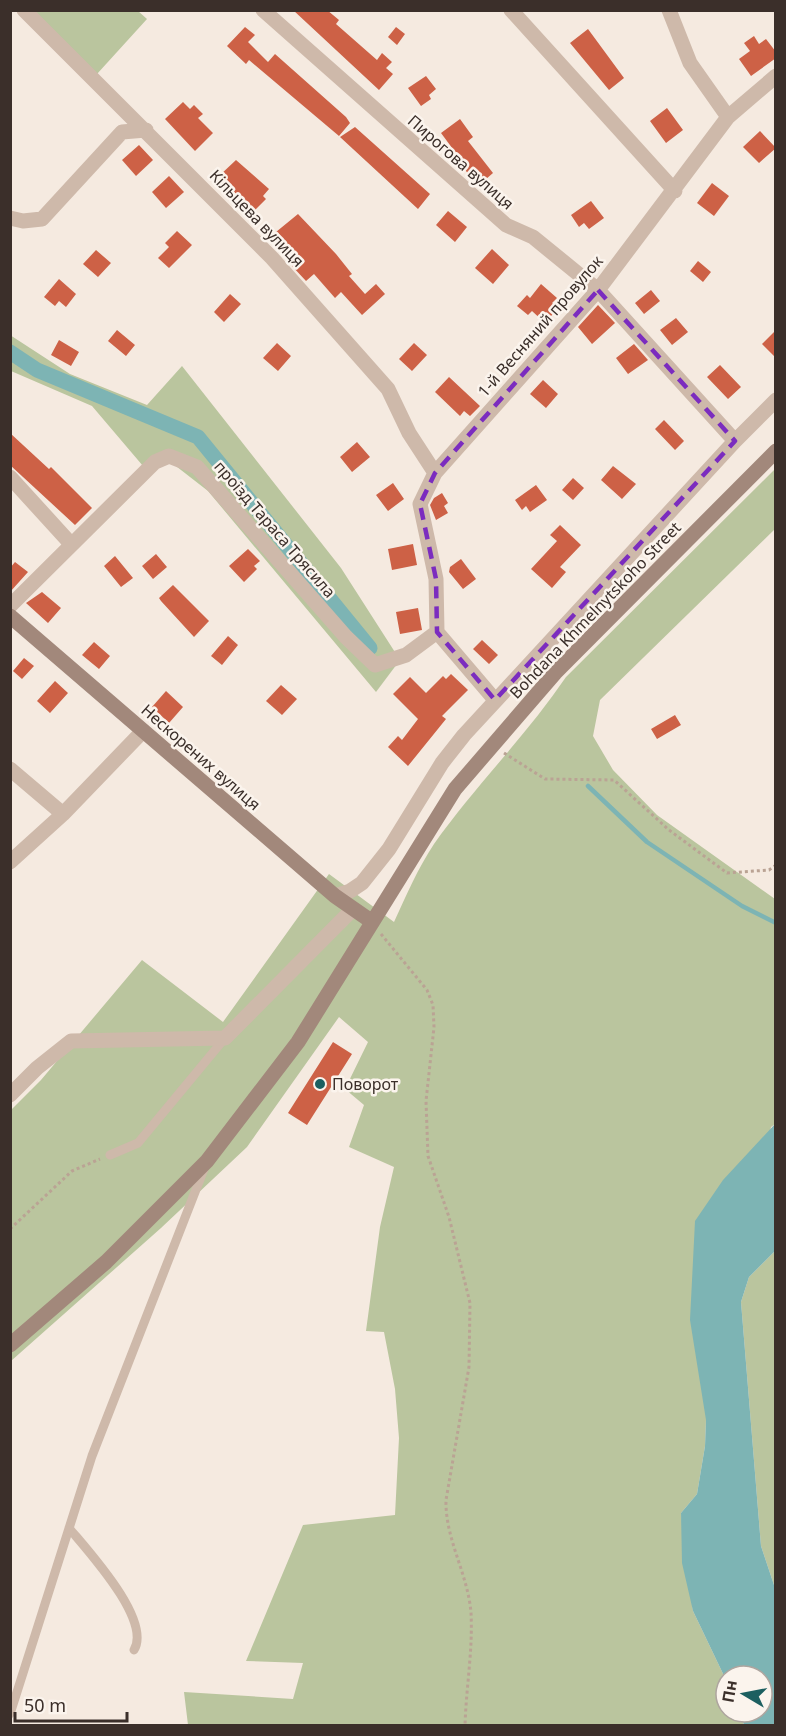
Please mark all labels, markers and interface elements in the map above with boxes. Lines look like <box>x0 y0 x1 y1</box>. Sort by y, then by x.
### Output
street label: Пирогова вулиця <box>403 110 519 214</box>
street label: Кільцева вулиця <box>205 165 309 271</box>
street label: 1-й Весняний провулок <box>472 250 608 402</box>
street label: проїзд Тараса Трясила <box>209 456 341 602</box>
street label: Bohdana Khmelnytskoho Street <box>504 517 686 703</box>
street label: Нескорених вулиця <box>137 699 265 815</box>
place label: Поворот <box>332 1073 399 1095</box>
marker: Поворот <box>313 1077 327 1091</box>
north arrow <box>714 1664 774 1724</box>
text: Пн <box>716 1678 742 1704</box>
scale bar <box>15 1685 128 1723</box>
text: 50 m <box>24 1693 66 1717</box>

